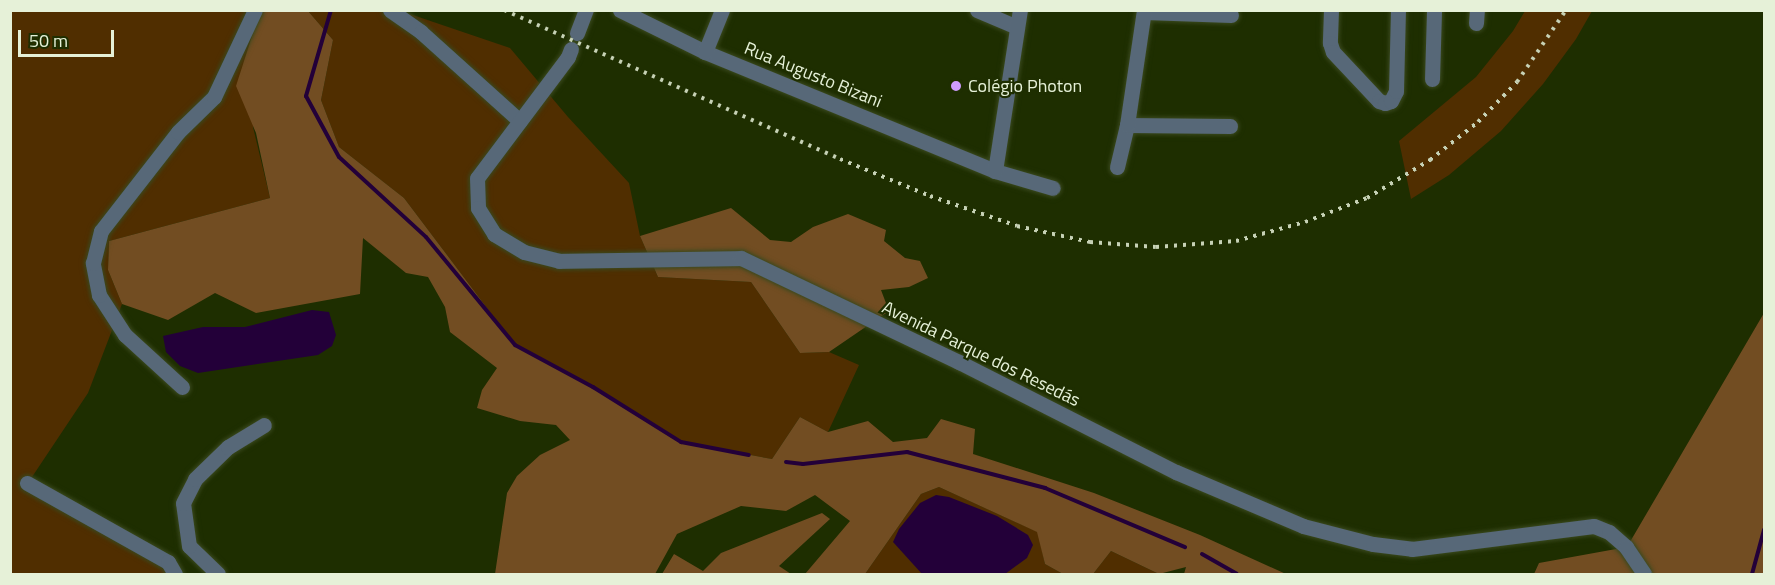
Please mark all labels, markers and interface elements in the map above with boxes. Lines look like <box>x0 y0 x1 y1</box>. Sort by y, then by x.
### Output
scale bar <box>21 18 117 56</box>
text: 50 m <box>29 27 68 54</box>
street label: Rua Augusto Bizani <box>741 38 885 112</box>
place label: Colégio Photon <box>968 75 1082 97</box>
marker: Colégio Photon <box>949 79 963 93</box>
street label: Avenida Parque dos Resedás <box>879 297 1083 411</box>

